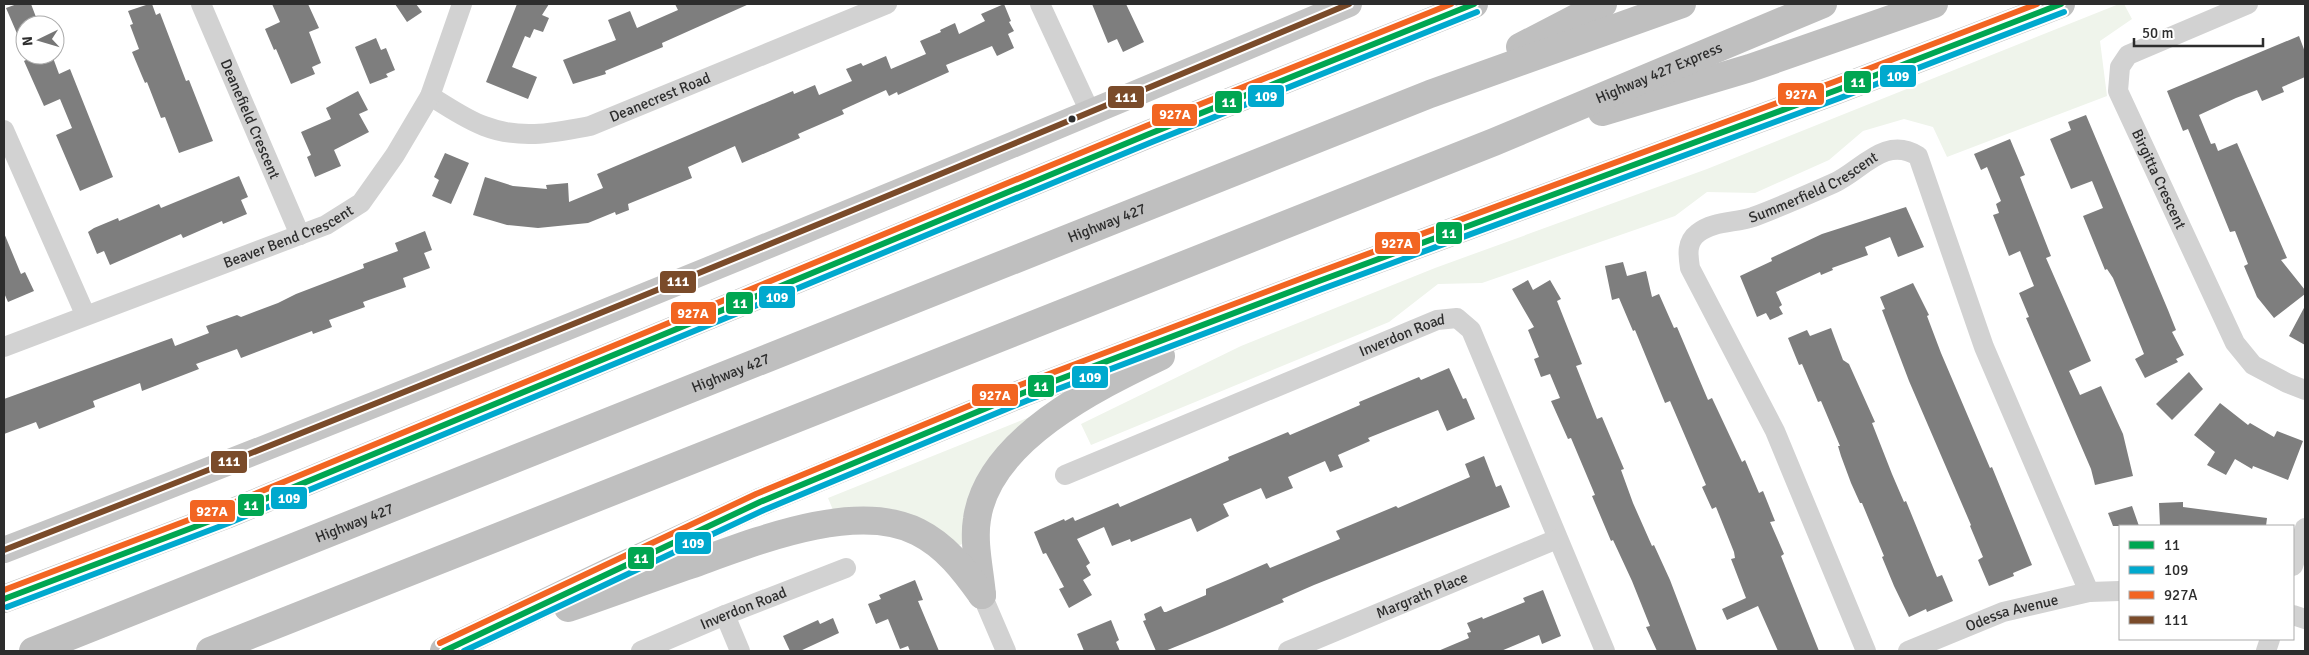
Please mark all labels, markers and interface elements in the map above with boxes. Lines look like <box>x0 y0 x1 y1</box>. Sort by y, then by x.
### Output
north arrow <box>15 15 65 65</box>
scale bar <box>2134 15 2263 47</box>
text: 50 m <box>2142 24 2173 42</box>
text: N <box>19 35 36 47</box>
street label: Highway 427 Express <box>1593 38 1725 107</box>
street label: Deanefield Crescent <box>217 56 284 182</box>
line badge: 109 <box>1879 64 1917 88</box>
text: 109 <box>1887 68 1910 85</box>
street label: Deanecrest Road <box>607 69 713 126</box>
line badge: 11 <box>1843 70 1872 94</box>
text: 11 <box>1850 74 1866 91</box>
line badge: 927A <box>1777 82 1825 106</box>
line badge: 109 <box>1247 84 1285 108</box>
line badge: 111 <box>1107 85 1145 109</box>
text: 927A <box>1785 86 1817 103</box>
text: 109 <box>1255 88 1278 105</box>
text: 111 <box>1115 89 1138 106</box>
line badge: 11 <box>1214 90 1243 114</box>
text: 11 <box>1221 94 1237 111</box>
line badge: 927A <box>1151 103 1198 127</box>
text: 927A <box>1159 106 1191 123</box>
unlabelled marker <box>1067 114 1077 124</box>
street label: Birgitta Crescent <box>2128 126 2190 232</box>
street label: Summerfield Crescent <box>1746 148 1881 227</box>
street label: Highway 427 <box>1065 199 1149 247</box>
street label: Beaver Bend Crescent <box>221 201 356 272</box>
line badge: 11 <box>1435 221 1463 245</box>
text: 11 <box>1441 225 1457 242</box>
line badge: 927A <box>1374 231 1421 255</box>
text: 927A <box>1381 235 1413 252</box>
line badge: 111 <box>659 270 697 294</box>
text: 111 <box>667 273 690 290</box>
line badge: 109 <box>758 285 796 309</box>
text: 109 <box>766 289 789 306</box>
line badge: 11 <box>725 291 754 315</box>
text: 11 <box>732 295 748 312</box>
line badge: 927A <box>670 301 717 325</box>
text: 927A <box>677 305 709 322</box>
street label: Inverdon Road <box>1356 310 1446 360</box>
street label: Highway 427 <box>689 349 772 397</box>
line badge: 109 <box>1071 365 1109 389</box>
text: 109 <box>1079 369 1102 386</box>
line badge: 11 <box>1027 374 1055 398</box>
text: 11 <box>1033 378 1049 395</box>
line badge: 927A <box>971 383 1019 407</box>
text: 927A <box>979 387 1011 404</box>
line badge: 111 <box>210 450 248 474</box>
text: 111 <box>218 453 241 470</box>
line badge: 109 <box>270 486 308 510</box>
text: 109 <box>278 490 301 507</box>
line badge: 11 <box>237 493 265 517</box>
text: 11 <box>243 497 259 514</box>
line badge: 927A <box>189 499 236 523</box>
street label: Highway 427 <box>313 499 396 547</box>
text: 927A <box>196 503 228 520</box>
legend <box>2119 525 2294 640</box>
line badge: 109 <box>674 531 712 555</box>
text: 109 <box>682 535 705 552</box>
text: 11 <box>2164 536 2180 554</box>
line badge: 11 <box>627 546 655 570</box>
text: 11 <box>633 550 649 567</box>
text: 109 <box>2164 561 2188 579</box>
street label: Margrath Place <box>1373 568 1470 622</box>
street label: Inverdon Road <box>698 583 789 634</box>
text: 927A <box>2164 586 2197 604</box>
street label: Odessa Avenue <box>1963 590 2060 635</box>
text: 111 <box>2164 611 2188 629</box>

